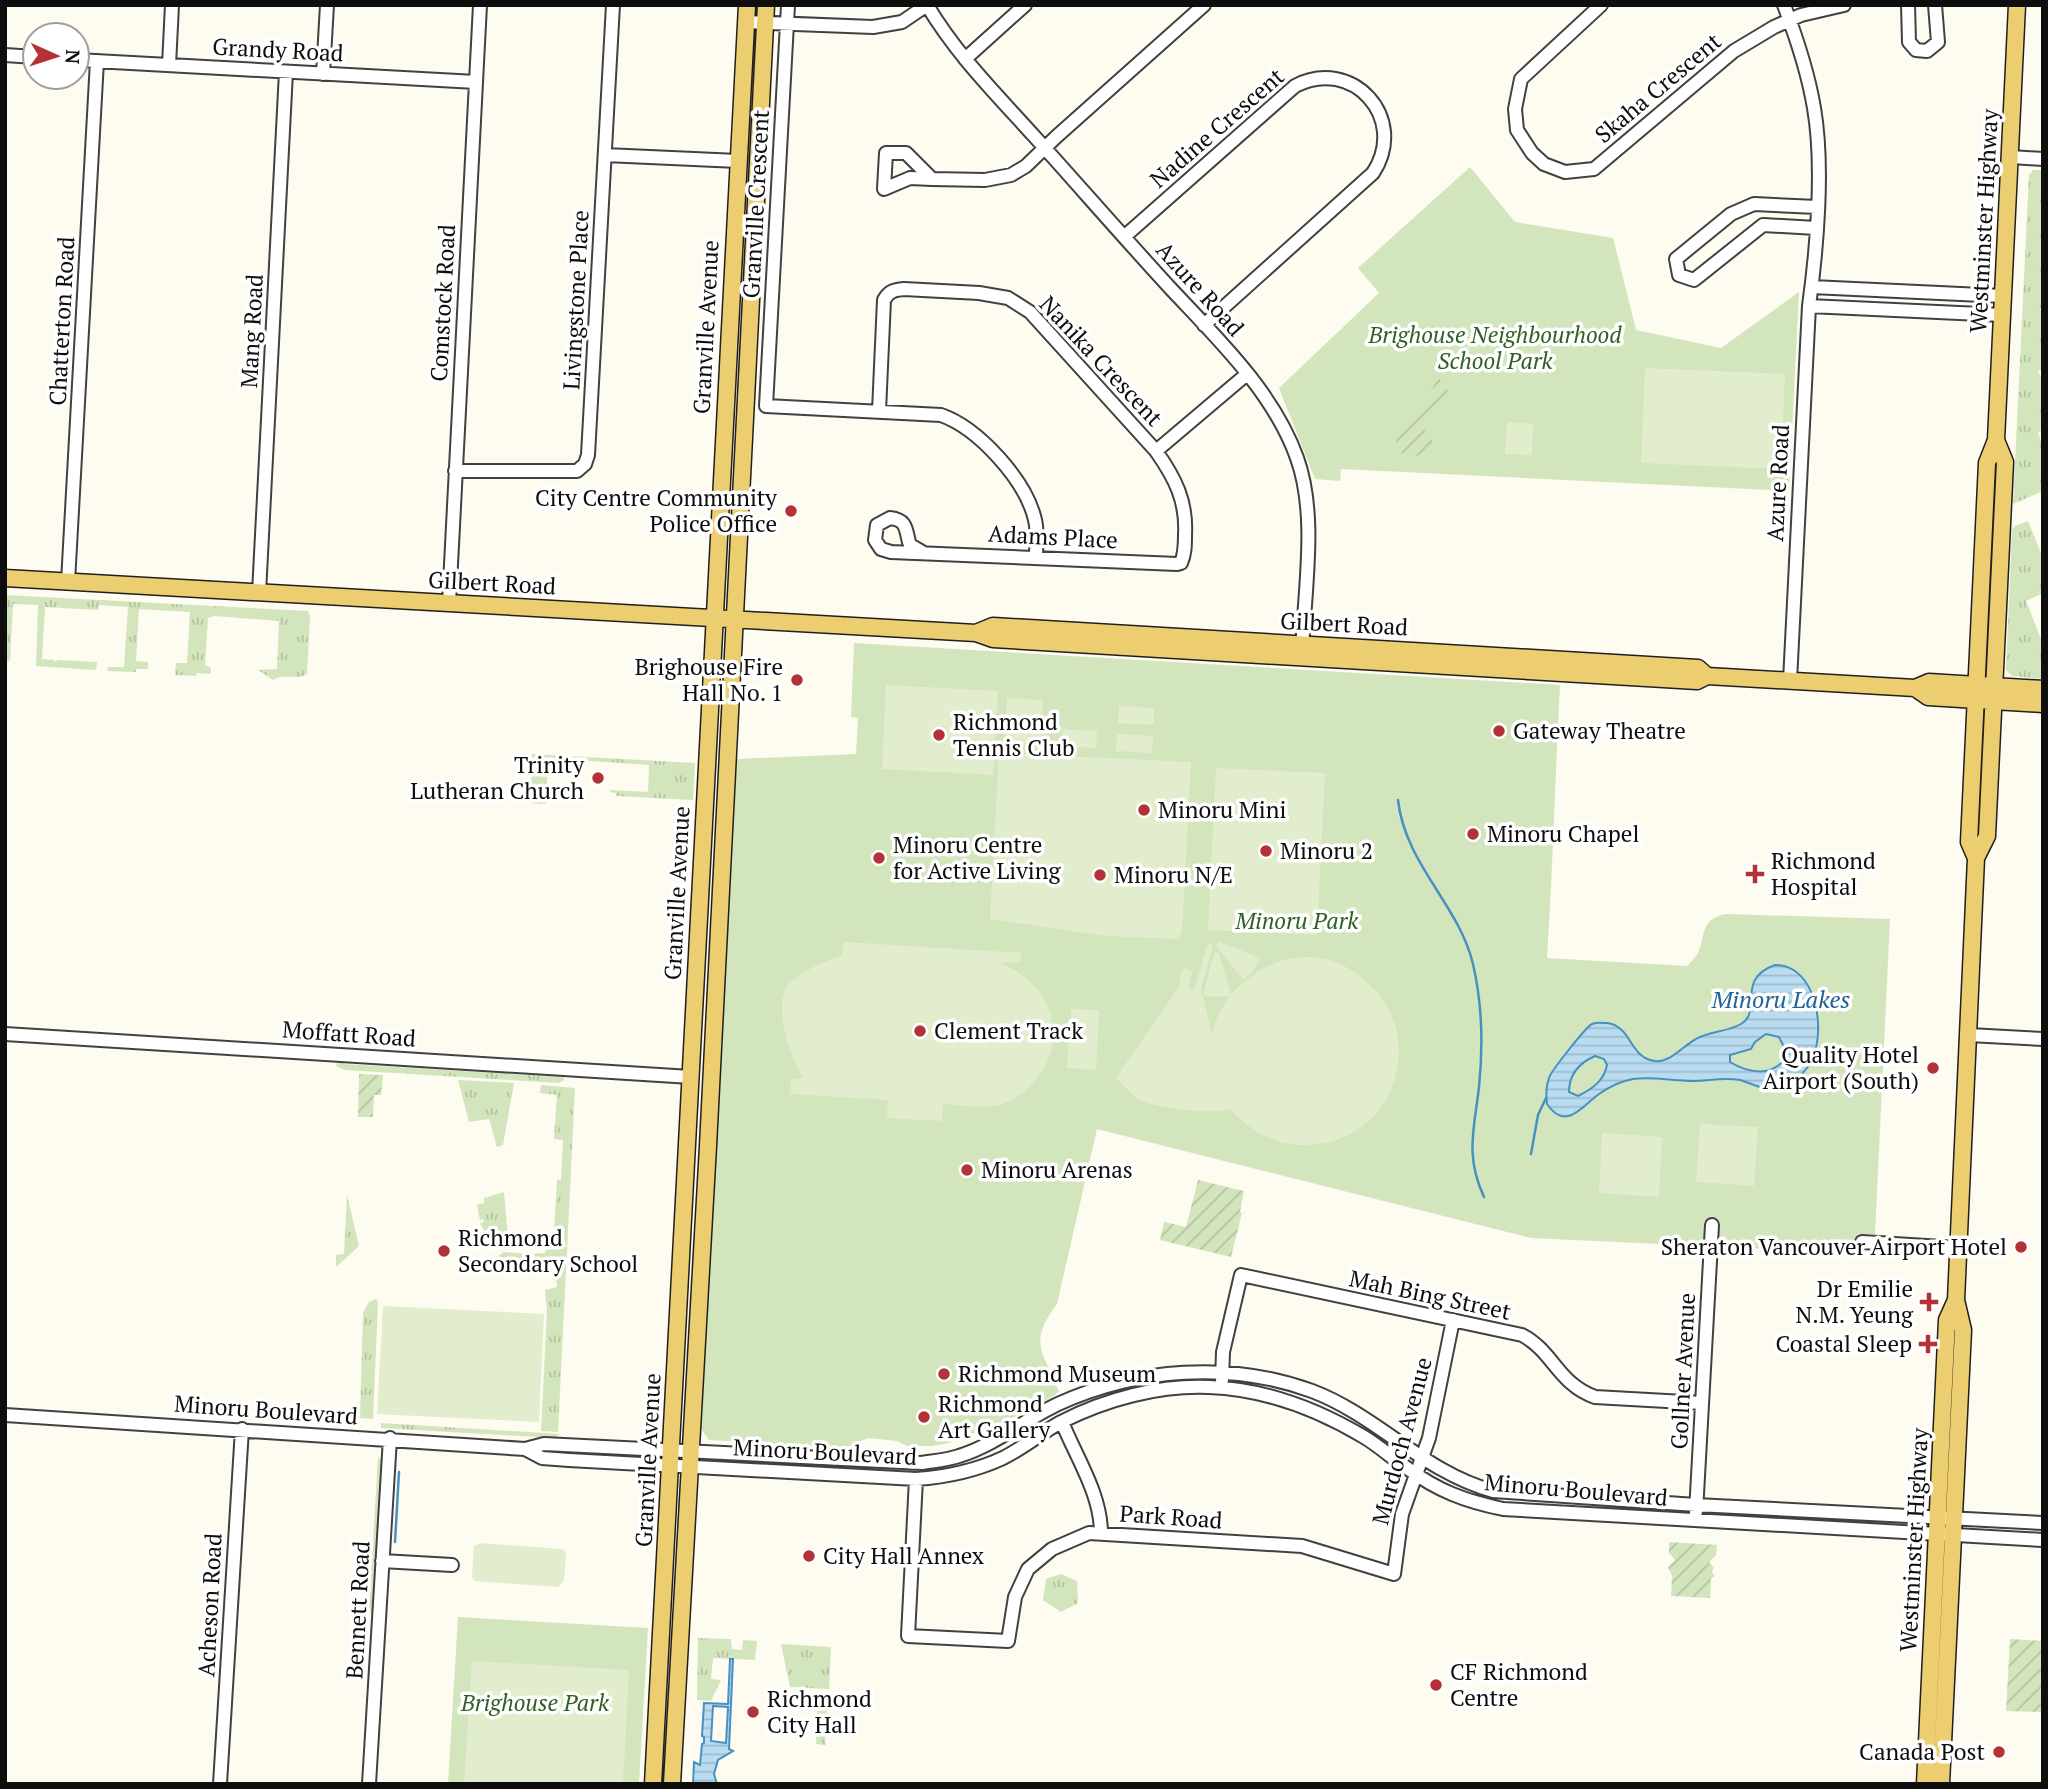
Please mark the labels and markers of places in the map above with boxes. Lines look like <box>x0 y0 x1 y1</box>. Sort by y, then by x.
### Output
place label: City Centre Community Police Office <box>535 482 777 539</box>
marker: City Centre Community Police Office <box>783 503 799 519</box>
place label: Brighouse Fire Hall No. 1 <box>635 651 783 708</box>
marker: Brighouse Fire Hall No. 1 <box>789 672 805 688</box>
place label: Richmond Tennis Club <box>953 706 1075 763</box>
place label: Gateway Theatre <box>1513 715 1686 746</box>
marker: Gateway Theatre <box>1491 723 1507 739</box>
marker: Richmond Tennis Club <box>931 727 947 743</box>
place label: Trinity Lutheran Church <box>410 749 584 806</box>
marker: Trinity Lutheran Church <box>590 770 606 786</box>
place label: Minoru Mini <box>1158 794 1286 825</box>
marker: Minoru Mini <box>1136 802 1152 818</box>
place label: Minoru Chapel <box>1487 818 1639 849</box>
marker: Minoru Chapel <box>1465 826 1481 842</box>
place label: Minoru Centre for Active Living <box>893 829 1061 886</box>
place label: Minoru 2 <box>1280 835 1373 866</box>
marker: Minoru 2 <box>1258 843 1274 859</box>
place label: Richmond Hospital <box>1771 845 1876 902</box>
marker: Minoru Centre for Active Living <box>871 850 887 866</box>
place label: Minoru N/E <box>1114 859 1233 890</box>
marker: Richmond Hospital <box>1745 864 1765 884</box>
marker: Minoru N/E <box>1092 867 1108 883</box>
place label: Clement Track <box>934 1015 1083 1046</box>
marker: Clement Track <box>912 1023 928 1039</box>
place label: Quality Hotel Airport (South) <box>1763 1039 1919 1096</box>
marker: Quality Hotel Airport (South) <box>1925 1060 1941 1076</box>
place label: Minoru Arenas <box>981 1154 1133 1185</box>
marker: Minoru Arenas <box>959 1162 975 1178</box>
place label: Richmond Secondary School <box>458 1222 638 1279</box>
place label: Sheraton Vancouver Airport Hotel <box>1661 1231 2007 1262</box>
marker: Sheraton Vancouver Airport Hotel <box>2013 1239 2029 1255</box>
marker: Richmond Secondary School <box>436 1243 452 1259</box>
place label: Dr Emilie N.M. Yeung <box>1795 1273 1914 1330</box>
marker: Dr Emilie N.M. Yeung <box>1919 1292 1939 1312</box>
place label: Coastal Sleep <box>1775 1328 1912 1359</box>
marker: Coastal Sleep <box>1918 1334 1938 1354</box>
place label: Richmond Museum <box>958 1358 1156 1389</box>
marker: Richmond Museum <box>936 1366 952 1382</box>
place label: Richmond Art Gallery <box>938 1388 1051 1445</box>
marker: Richmond Art Gallery <box>916 1409 932 1425</box>
place label: City Hall Annex <box>823 1540 984 1571</box>
marker: City Hall Annex <box>801 1548 817 1564</box>
place label: CF Richmond Centre <box>1450 1656 1588 1713</box>
marker: CF Richmond Centre <box>1428 1677 1444 1693</box>
place label: Richmond City Hall <box>767 1683 872 1740</box>
marker: Richmond City Hall <box>745 1704 761 1720</box>
place label: Canada Post <box>1859 1736 1985 1767</box>
marker: Canada Post <box>1991 1744 2007 1760</box>

